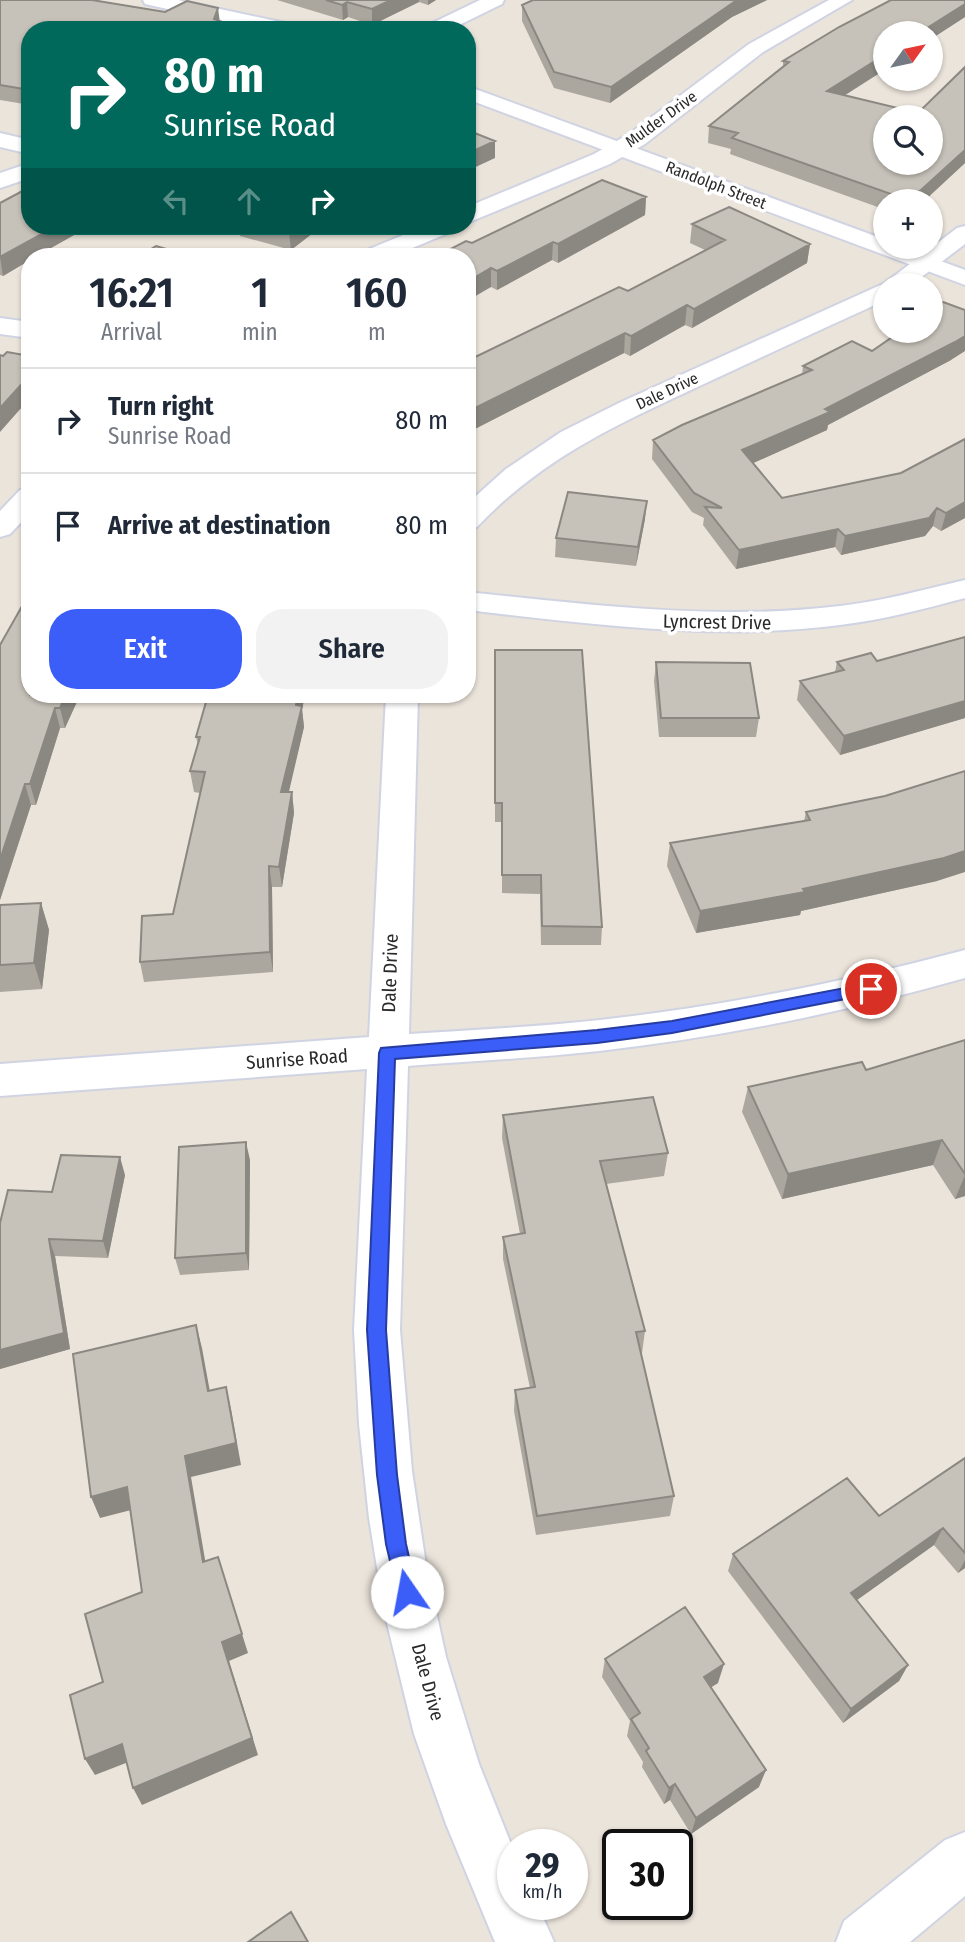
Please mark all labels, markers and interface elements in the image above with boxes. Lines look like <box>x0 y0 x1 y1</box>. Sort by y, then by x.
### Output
north arrow <box>873 21 943 91</box>
map controls <box>873 21 943 343</box>
text: 80 m <box>164 46 264 105</box>
icon: right <box>49 49 140 140</box>
street label: Mulder Drive <box>622 87 700 151</box>
button: search <box>873 105 943 175</box>
text: Sunrise Road <box>164 106 336 144</box>
street label: Randolph Street <box>663 157 770 213</box>
icon: left <box>157 182 195 220</box>
icon: ahead <box>230 182 268 220</box>
icon: right <box>303 182 341 220</box>
button: + <box>873 189 943 259</box>
text: 16:21 <box>89 268 174 318</box>
text: 1 <box>251 268 269 318</box>
text: 160 <box>346 268 408 318</box>
button: − <box>873 273 943 343</box>
text: Arrival <box>101 318 162 346</box>
text: min <box>242 318 278 346</box>
text: m <box>368 318 386 346</box>
street label: Dale Drive <box>633 368 701 414</box>
text: Turn right <box>108 391 214 422</box>
icon: right <box>49 402 87 440</box>
text: 80 m <box>395 405 448 436</box>
text: Sunrise Road <box>108 422 232 450</box>
icon: arrive <box>49 507 87 545</box>
text: Arrive at destination <box>108 510 331 541</box>
text: 80 m <box>395 510 448 541</box>
button: Exit <box>49 609 242 689</box>
button: Share <box>256 609 448 689</box>
street label: Lyncrest Drive <box>663 610 771 634</box>
street label: Dale Drive <box>377 933 403 1013</box>
pin <box>841 959 901 1019</box>
icon: arrive <box>852 970 890 1008</box>
street label: Sunrise Road <box>245 1044 349 1074</box>
position arrow <box>370 1555 444 1629</box>
street label: Dale Drive <box>407 1641 449 1723</box>
speed limit sign: 30 <box>602 1829 693 1920</box>
text: 29 <box>525 1844 560 1886</box>
text: km/h <box>522 1881 563 1903</box>

